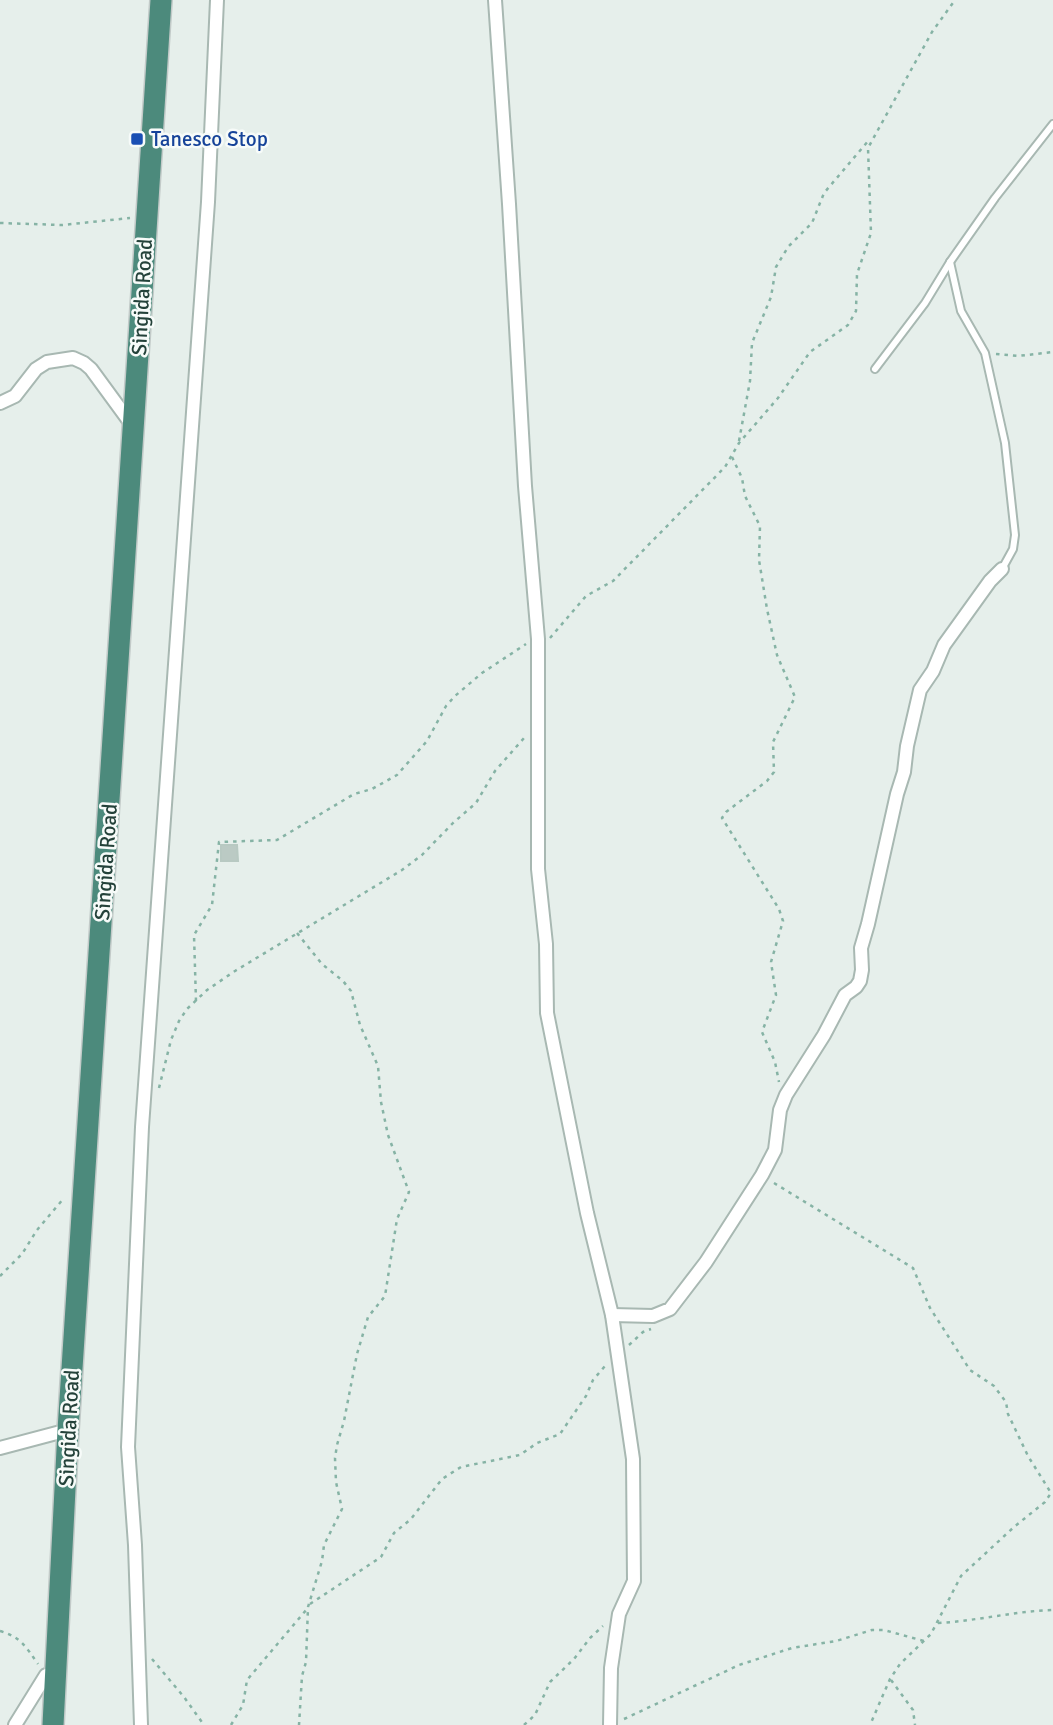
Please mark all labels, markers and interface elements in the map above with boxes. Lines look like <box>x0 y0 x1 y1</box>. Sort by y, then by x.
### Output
place label: Tanesco Stop <box>151 126 268 152</box>
marker: Tanesco Stop <box>129 131 145 147</box>
street label: Singida Road <box>126 238 158 356</box>
street label: Singida Road <box>89 803 123 921</box>
street label: Singida Road <box>53 1369 85 1487</box>

